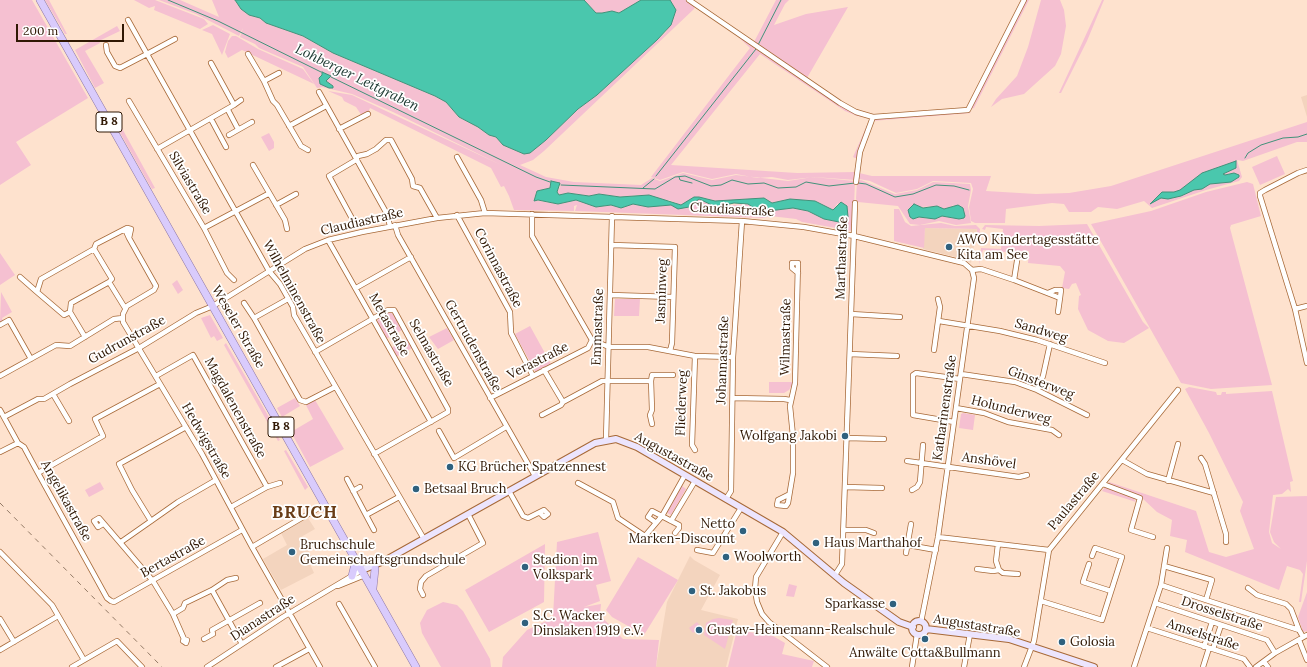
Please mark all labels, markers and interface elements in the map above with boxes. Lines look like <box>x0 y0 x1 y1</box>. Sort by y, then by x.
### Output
scale bar <box>18 16 126 42</box>
text: 200 m <box>23 23 58 38</box>
water label: Lohberger Leitgraben <box>292 41 422 115</box>
road number: B 8 <box>96 112 122 132</box>
street label: Silviastraße <box>165 149 215 217</box>
street label: Claudiastraße <box>689 200 775 220</box>
street label: Claudiastraße <box>319 205 405 239</box>
street label: Marthastraße <box>833 216 851 300</box>
street label: Corinnastraße <box>471 226 525 310</box>
place label: AWO Kindertagesstätte Kita am See <box>957 232 1099 263</box>
street label: Wilhelminenstraße <box>259 238 329 346</box>
marker: AWO Kindertagesstätte Kita am See <box>944 242 954 252</box>
street label: Jasminweg <box>653 258 671 324</box>
street label: Weseler Straße <box>208 283 268 371</box>
street label: Emmastraße <box>589 288 607 366</box>
street label: Metastraße <box>365 291 413 359</box>
street label: Gertrudenstraße <box>441 297 505 395</box>
street label: Wilmastraße <box>778 298 794 376</box>
street label: Gudrunstraße <box>86 312 168 368</box>
street label: Johannastraße <box>714 315 732 405</box>
street label: Selmastraße <box>405 316 457 390</box>
street label: Sandweg <box>1013 316 1069 346</box>
street label: Verastraße <box>505 339 571 383</box>
street label: Katharinenstraße <box>930 354 960 462</box>
street label: Magdalenenstraße <box>201 355 269 461</box>
street label: Ginsterweg <box>1006 363 1076 403</box>
street label: Fliederweg <box>673 370 691 436</box>
street label: Holunderweg <box>969 393 1053 427</box>
street label: Hedwigstraße <box>178 400 234 482</box>
road number: B 8 <box>268 417 294 437</box>
place label: Wolfgang Jakobi <box>740 428 837 444</box>
street label: Augustastraße <box>632 429 716 485</box>
marker: Wolfgang Jakobi <box>840 431 850 441</box>
street label: Anshövel <box>961 449 1017 473</box>
street label: Angelikastraße <box>37 458 95 544</box>
place label: KG Brücher Spatzennest <box>458 459 606 475</box>
marker: KG Brücher Spatzennest <box>445 462 455 472</box>
street label: Paulastraße <box>1045 469 1103 533</box>
place label: Betsaal Bruch <box>424 481 507 497</box>
marker: Betsaal Bruch <box>411 484 421 494</box>
district label: BRUCH <box>272 503 338 523</box>
place label: Netto Marken-Discount <box>628 516 735 547</box>
marker: Netto Marken-Discount <box>738 526 748 536</box>
street label: Bertastraße <box>138 533 208 581</box>
place label: Haus Marthahof <box>824 535 921 551</box>
place label: Bruchschule Gemeinschaftsgrundschule <box>300 537 465 568</box>
marker: Haus Marthahof <box>811 538 821 548</box>
marker: Bruchschule Gemeinschaftsgrundschule <box>287 547 297 557</box>
place label: Woolworth <box>734 549 802 565</box>
place label: Stadion im Volkspark <box>533 552 598 583</box>
marker: Woolworth <box>721 552 731 562</box>
marker: Stadion im Volkspark <box>520 562 530 572</box>
place label: St. Jakobus <box>700 583 766 599</box>
marker: St. Jakobus <box>687 586 697 596</box>
street label: Dianastraße <box>228 591 298 645</box>
street label: Drosselstraße <box>1179 594 1265 634</box>
place label: Sparkasse <box>825 596 885 612</box>
marker: Sparkasse <box>888 599 898 609</box>
place label: S.C. Wacker Dinslaken 1919 e.V. <box>533 608 643 639</box>
street label: Augustastraße <box>932 611 1022 641</box>
street label: Amselstraße <box>1165 616 1241 654</box>
marker: S.C. Wacker Dinslaken 1919 e.V. <box>520 618 530 628</box>
place label: Gustav-Heinemann-Realschule <box>707 622 895 638</box>
marker: Gustav-Heinemann-Realschule <box>694 625 704 635</box>
marker: Anwälte Cotta&Bullmann <box>920 634 930 644</box>
place label: Golosia <box>1070 634 1115 650</box>
marker: Golosia <box>1057 637 1067 647</box>
place label: Anwälte Cotta&Bullmann <box>849 645 1001 661</box>

